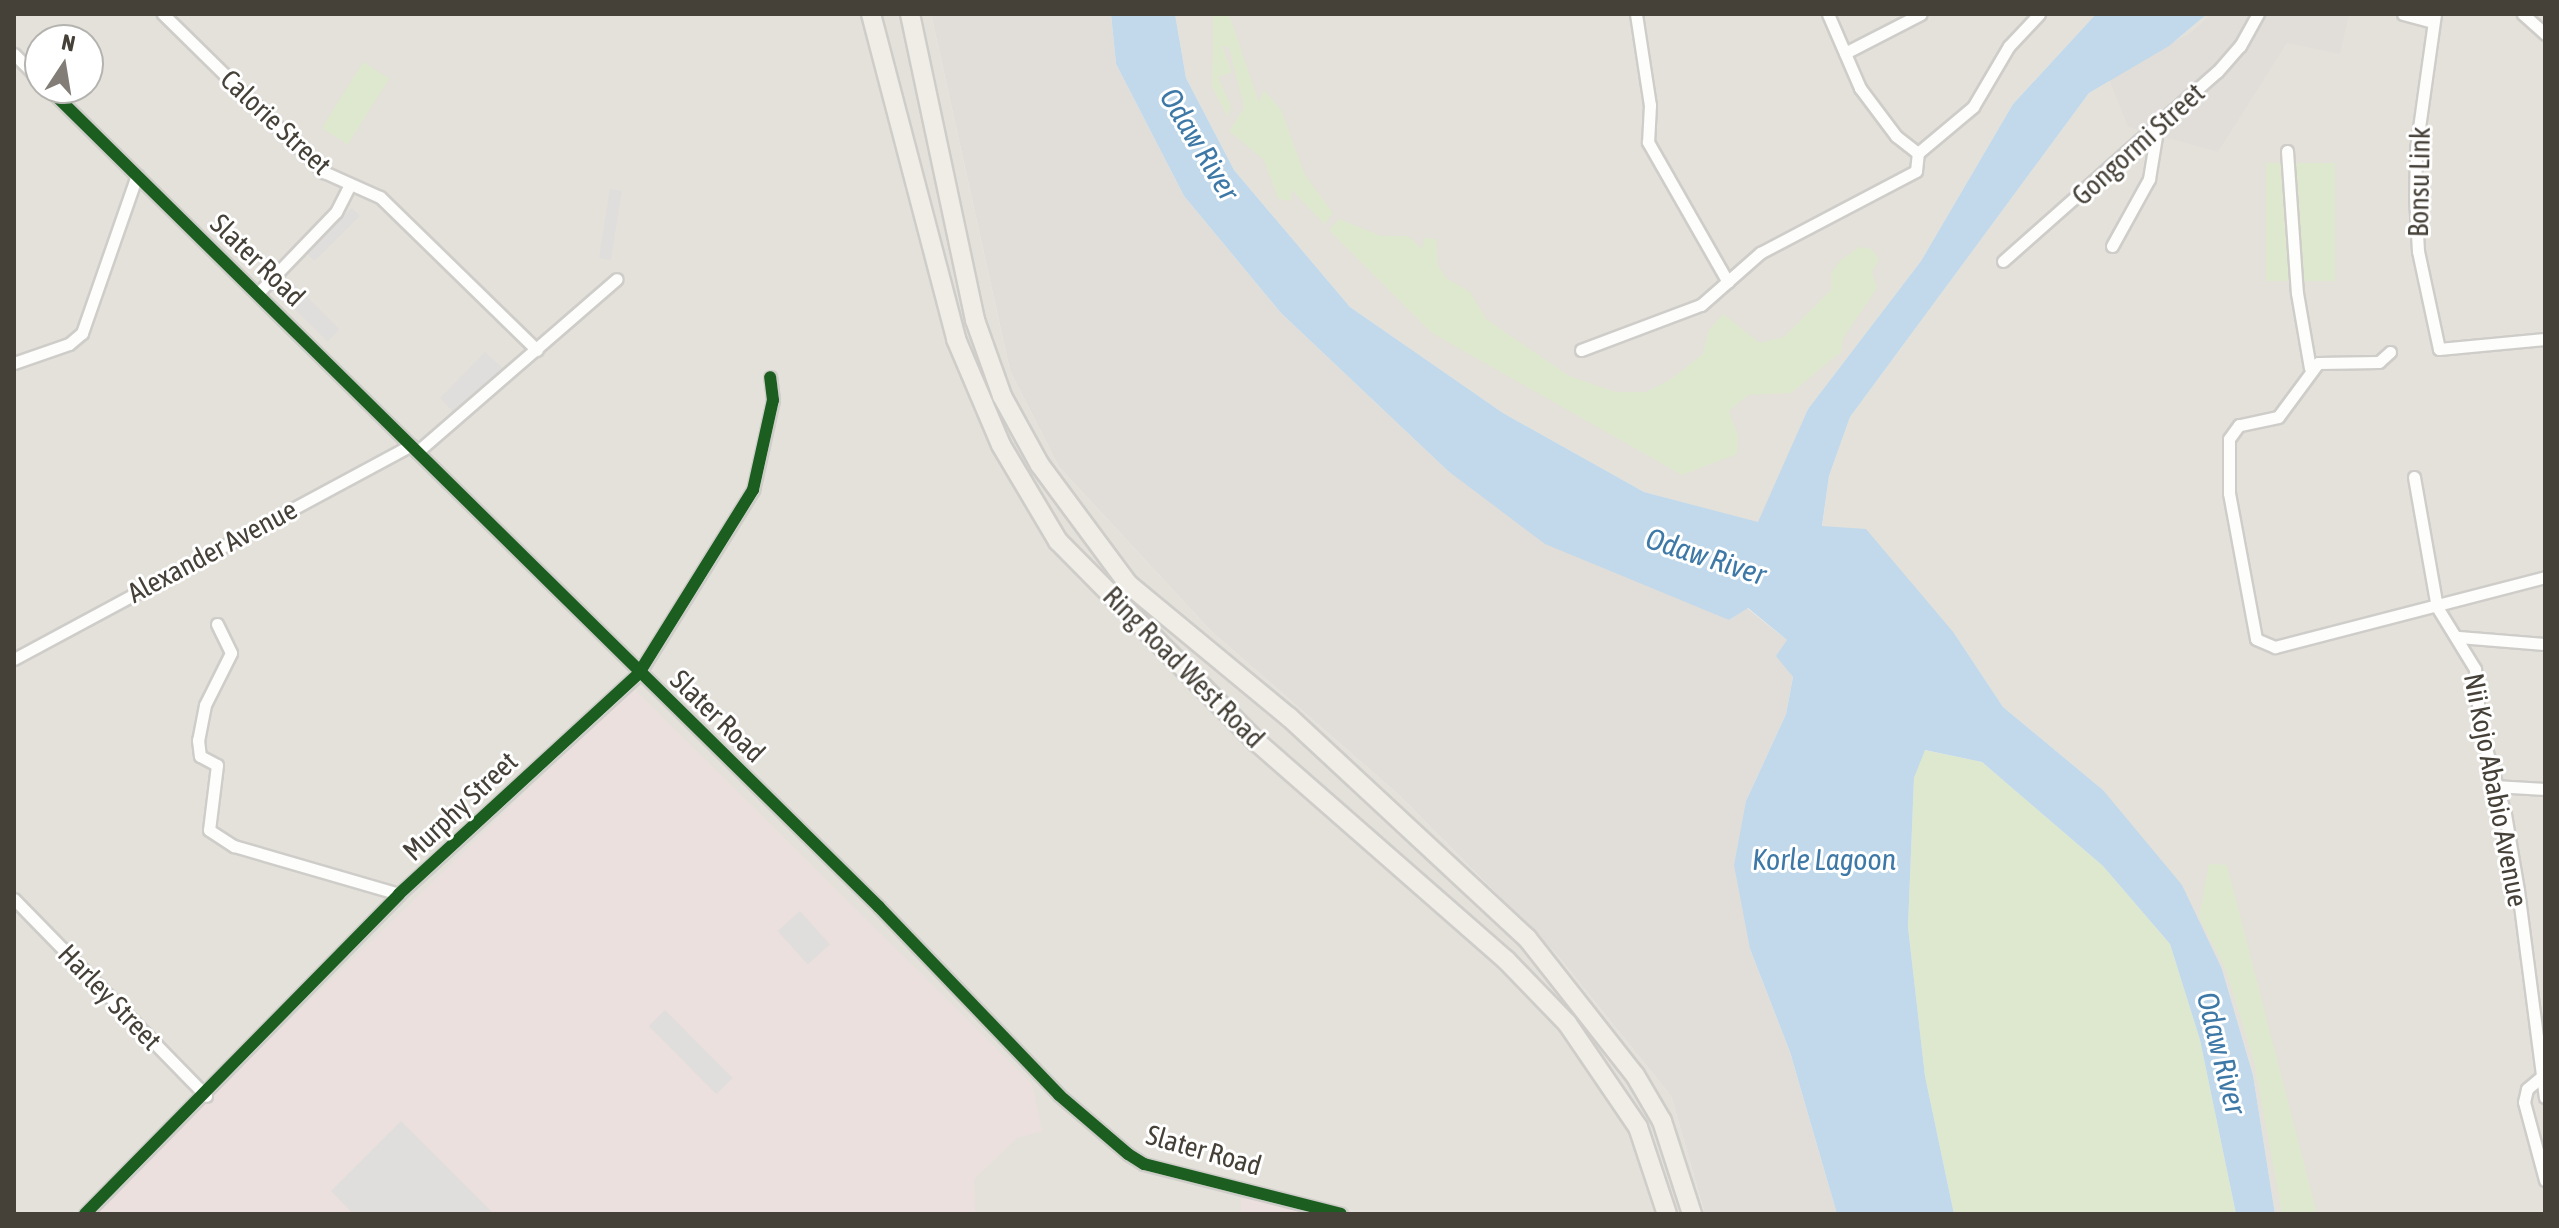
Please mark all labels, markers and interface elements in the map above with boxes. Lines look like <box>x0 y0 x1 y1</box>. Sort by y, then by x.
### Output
north arrow <box>24 24 104 104</box>
text: N <box>60 28 78 57</box>
street label: Calorie Street <box>214 62 338 182</box>
street label: Gongormi Street <box>2065 76 2211 212</box>
water label: Odaw River <box>1153 82 1247 206</box>
street label: Bonsu Link <box>2401 126 2437 238</box>
street label: Slater Road <box>204 207 312 313</box>
street label: Alexander Avenue <box>122 492 302 610</box>
water label: Odaw River <box>1641 520 1771 592</box>
street label: Ring Road West Road <box>1096 579 1272 755</box>
street label: Slater Road <box>664 663 772 769</box>
street label: Nii Kojo Ababio Avenue <box>2457 670 2535 910</box>
street label: Murphy Street <box>396 745 524 867</box>
water label: Korle Lagoon <box>1752 841 1896 877</box>
street label: Harley Street <box>51 937 169 1057</box>
water label: Odaw River <box>2190 988 2254 1118</box>
street label: Slater Road <box>1143 1118 1265 1182</box>

